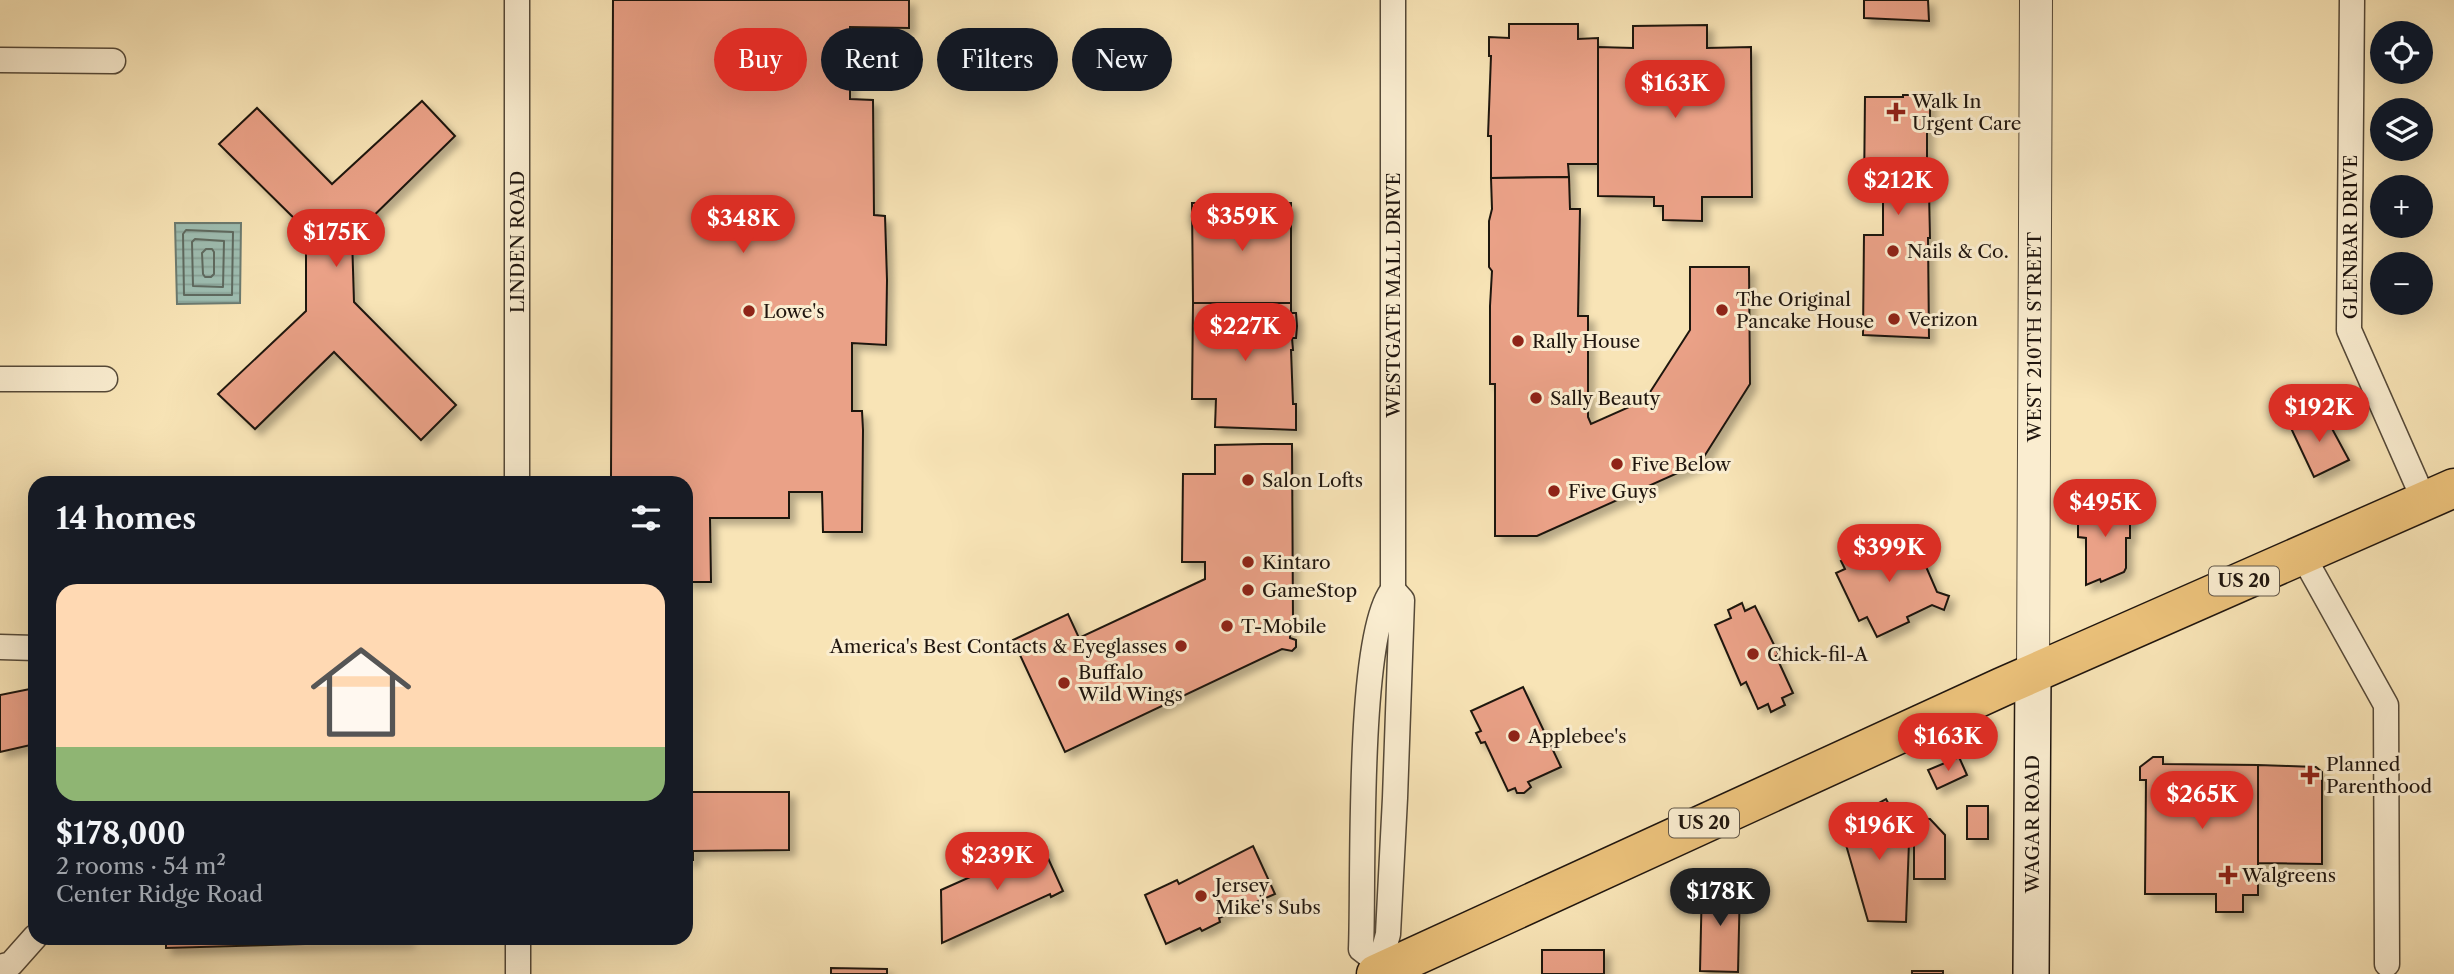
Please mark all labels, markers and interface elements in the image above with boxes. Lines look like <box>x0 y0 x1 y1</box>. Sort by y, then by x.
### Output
map controls <box>2370 21 2433 315</box>
button: locate <box>2370 21 2433 84</box>
chip: Buy <box>714 28 807 91</box>
chip: Rent <box>821 28 923 91</box>
chip: Filters <box>937 28 1058 91</box>
chip: New <box>1072 28 1172 91</box>
pin: $163K <box>1626 60 1724 120</box>
text: $163K <box>1641 69 1709 97</box>
place label: Walk In Urgent Care <box>1911 90 2021 135</box>
button: layers <box>2370 98 2433 161</box>
marker: Walk In Urgent Care <box>1886 102 1906 122</box>
street label: GLENBAR DRIVE <box>2339 155 2362 319</box>
pin: $212K <box>1849 158 1947 217</box>
text: $212K <box>1864 166 1932 194</box>
street label: LINDEN ROAD <box>506 171 529 313</box>
street label: WESTGATE MALL DRIVE <box>1382 172 1405 419</box>
button: + <box>2370 175 2433 238</box>
pin: $359K <box>1193 194 1291 253</box>
pin: $348K <box>694 196 792 255</box>
text: $359K <box>1207 202 1277 230</box>
text: $348K <box>707 204 779 232</box>
pin: $175K <box>287 210 385 269</box>
text: $175K <box>303 218 369 246</box>
street label: WEST 210TH STREET <box>2023 231 2046 443</box>
place label: Nails & Co. <box>1907 240 2009 263</box>
marker: Nails & Co. <box>1885 243 1901 259</box>
button: − <box>2370 252 2433 315</box>
place label: The Original Pancake House <box>1736 288 1874 333</box>
place label: Lowe's <box>763 300 824 323</box>
marker: The Original Pancake House <box>1714 302 1730 318</box>
marker: Lowe's <box>741 303 757 319</box>
pin: $227K <box>1196 304 1294 363</box>
place label: Verizon <box>1907 308 1978 331</box>
marker: Verizon <box>1886 311 1902 327</box>
text: $227K <box>1210 312 1280 340</box>
place label: Rally House <box>1532 330 1640 353</box>
marker: Rally House <box>1510 333 1526 349</box>
pin: $192K <box>2270 384 2368 444</box>
place label: Sally Beauty <box>1550 387 1661 410</box>
marker: Sally Beauty <box>1528 390 1544 406</box>
text: $192K <box>2285 393 2353 421</box>
place label: Five Below <box>1631 453 1731 476</box>
marker: Five Below <box>1609 456 1625 472</box>
place label: Salon Lofts <box>1262 469 1363 492</box>
marker: Salon Lofts <box>1240 472 1256 488</box>
place label: Five Guys <box>1568 480 1657 503</box>
pin: $495K <box>2056 480 2154 539</box>
marker: Five Guys <box>1546 483 1562 499</box>
text: $495K <box>2069 488 2141 516</box>
icon: filters <box>627 499 665 537</box>
text: 14 homes <box>56 500 196 537</box>
pin: $399K <box>1840 524 1938 584</box>
text: $399K <box>1853 533 1925 561</box>
place label: Kintaro <box>1262 551 1331 574</box>
marker: Kintaro <box>1240 554 1256 570</box>
road number: US 20 <box>2209 566 2279 596</box>
place label: GameStop <box>1262 579 1357 602</box>
marker: GameStop <box>1240 582 1256 598</box>
place label: T-Mobile <box>1241 615 1326 638</box>
marker: T-Mobile <box>1219 618 1235 634</box>
icon: home <box>298 629 424 755</box>
place label: America's Best Contacts & Eyeglasses <box>829 635 1167 658</box>
marker: America's Best Contacts & Eyeglasses <box>1173 638 1189 654</box>
place label: Chick-fil-A <box>1767 643 1869 666</box>
marker: Chick-fil-A <box>1745 646 1761 662</box>
place label: Buffalo Wild Wings <box>1077 661 1183 706</box>
marker: Buffalo Wild Wings <box>1056 675 1072 691</box>
pin: $163K <box>1899 714 1997 773</box>
text: $163K <box>1914 722 1982 750</box>
place label: Applebee's <box>1527 725 1627 748</box>
marker: Applebee's <box>1506 728 1522 744</box>
place label: Planned Parenthood <box>2326 753 2432 798</box>
street label: WAGAR ROAD <box>2021 755 2044 894</box>
marker: Planned Parenthood <box>2300 765 2320 785</box>
pin: $265K <box>2153 772 2251 831</box>
text: $265K <box>2166 780 2238 808</box>
pin: $196K <box>1830 802 1928 862</box>
road number: US 20 <box>1669 808 1739 838</box>
text: $196K <box>1844 811 1914 839</box>
text: $178,000 <box>56 815 186 852</box>
pin: $239K <box>948 832 1046 892</box>
text: $239K <box>961 841 1033 869</box>
text: 2 rooms · 54 m² <box>56 852 226 880</box>
place label: Walgreens <box>2241 864 2336 887</box>
marker: Walgreens <box>2220 867 2236 883</box>
pin: $178K <box>1671 869 1769 928</box>
place label: Jersey Mike's Subs <box>1212 874 1321 919</box>
text: $178K <box>1686 877 1754 905</box>
text: Center Ridge Road <box>56 880 263 908</box>
marker: Jersey Mike's Subs <box>1193 888 1209 904</box>

